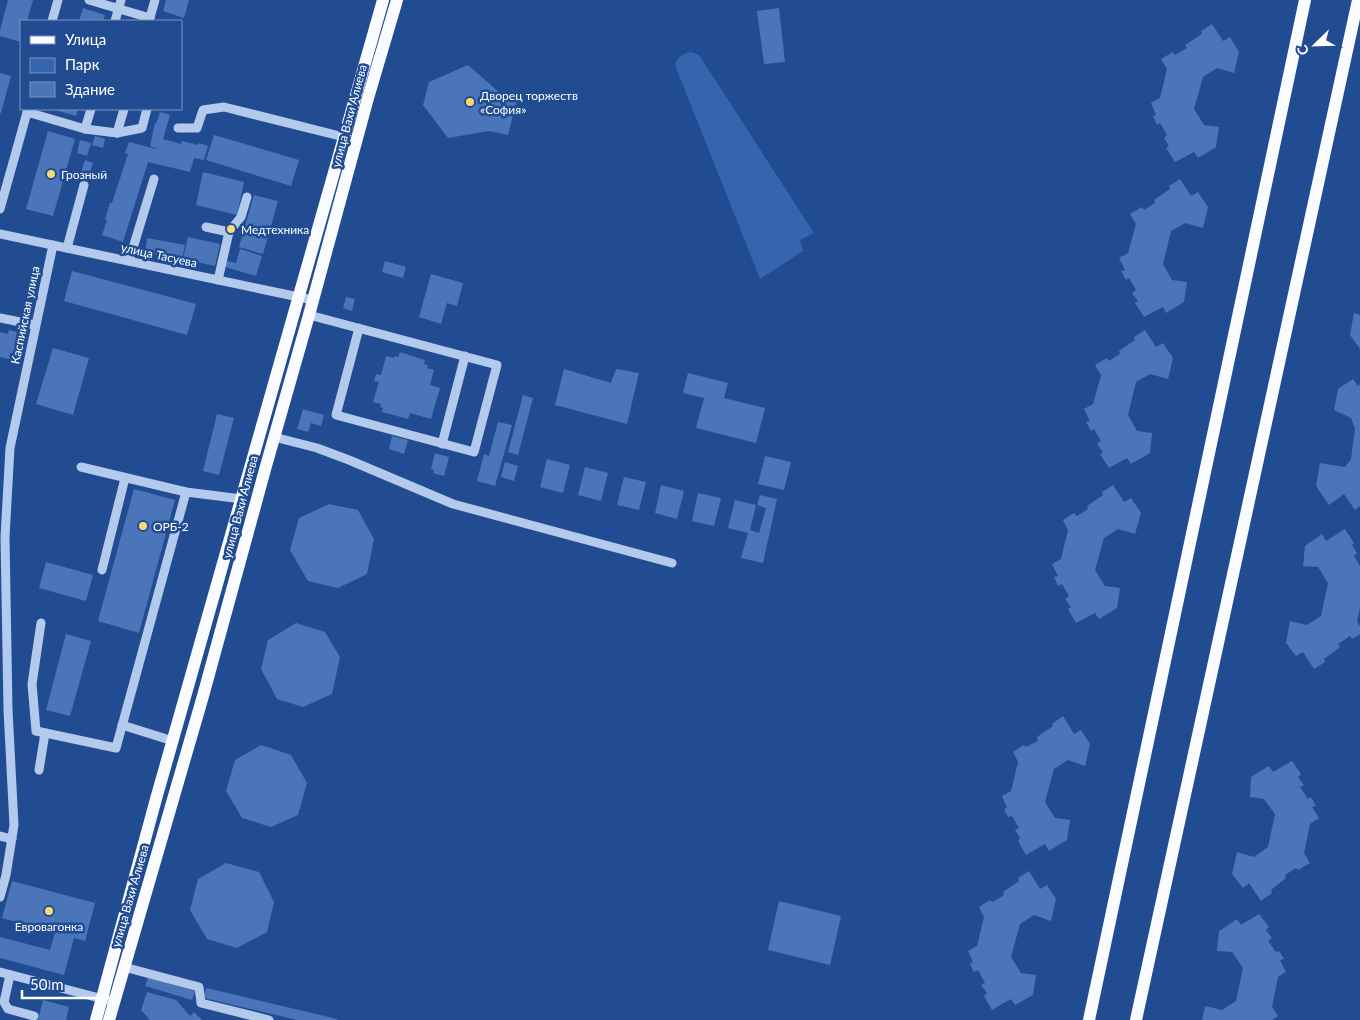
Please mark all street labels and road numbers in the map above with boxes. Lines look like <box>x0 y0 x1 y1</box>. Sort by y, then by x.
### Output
street label: улица Вахи Алиева <box>328 63 370 169</box>
street label: улица Тасуева <box>120 240 199 270</box>
street label: Каспийская улица <box>7 265 43 365</box>
street label: улица Вахи Алиева <box>219 454 261 560</box>
street label: улица Вахи Алиева <box>108 843 152 949</box>

